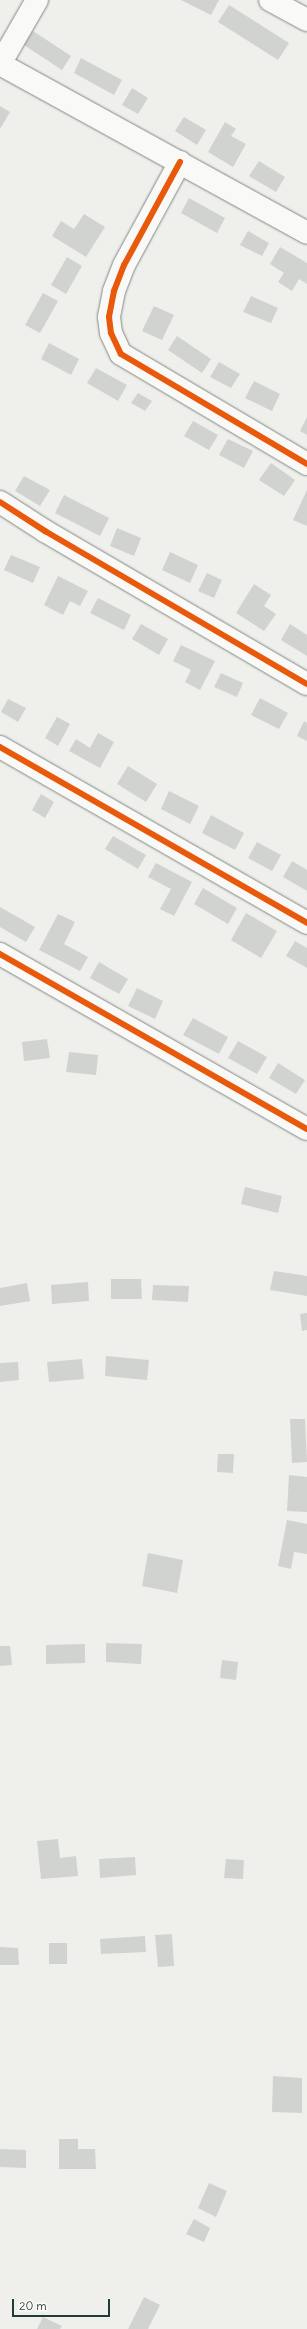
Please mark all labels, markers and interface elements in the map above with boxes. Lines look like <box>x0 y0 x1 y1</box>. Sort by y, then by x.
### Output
scale bar <box>14 2291 112 2317</box>
text: 20 m <box>19 2298 47 2313</box>

